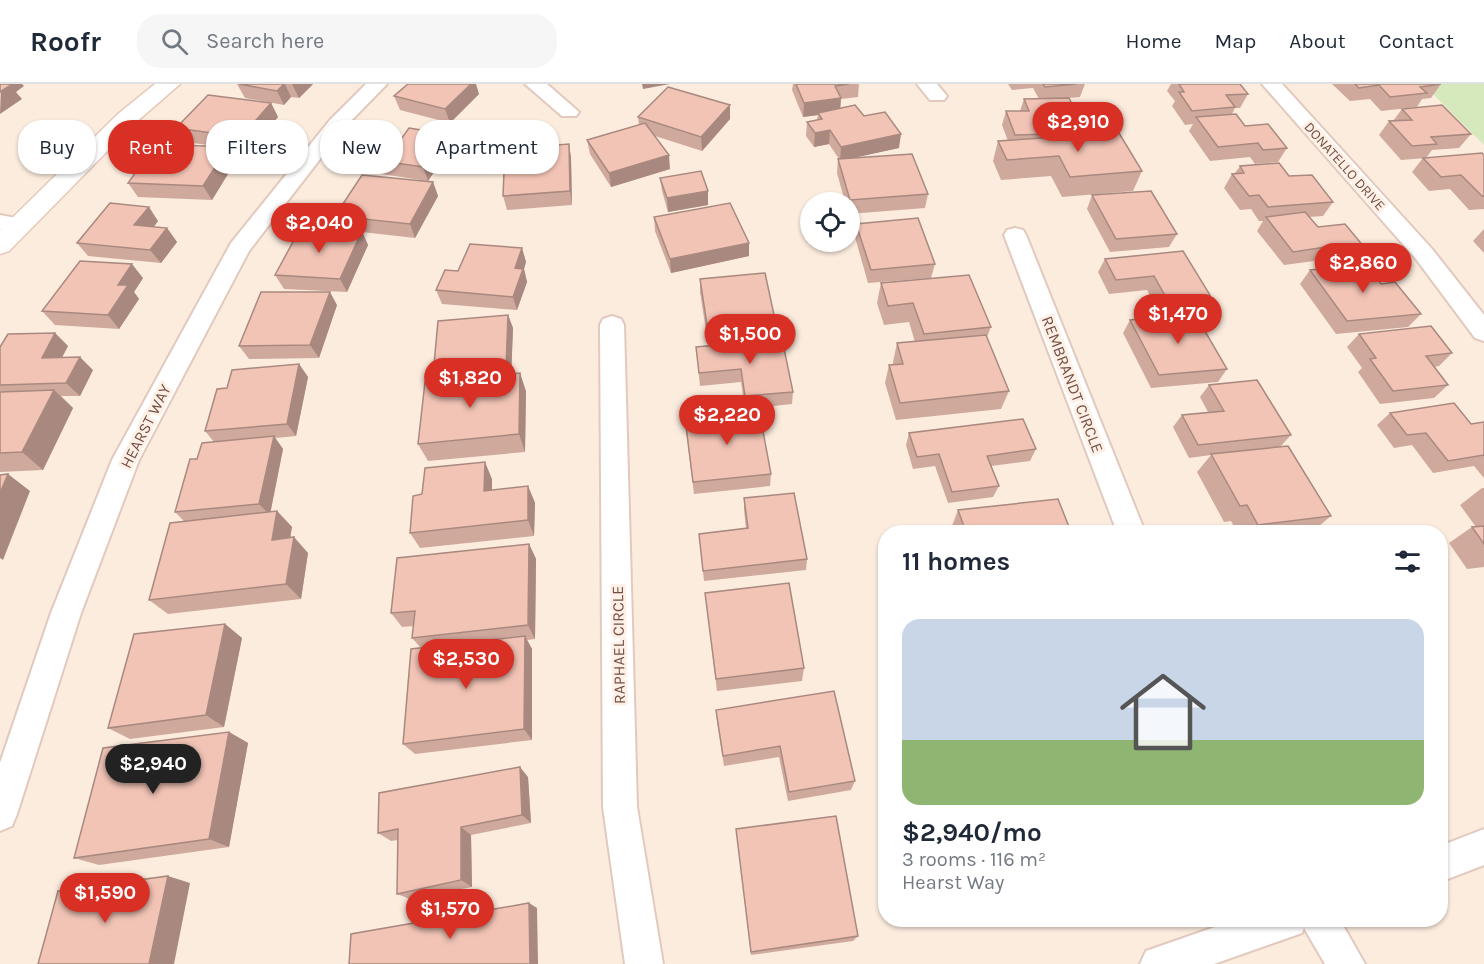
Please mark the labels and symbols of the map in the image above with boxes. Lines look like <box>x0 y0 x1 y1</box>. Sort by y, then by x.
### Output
pin: $2,910 <box>1029 102 1127 153</box>
street label: DONATELLO DRIVE <box>1300 119 1389 214</box>
pin: $2,040 <box>270 203 368 254</box>
pin: $2,860 <box>1314 243 1412 294</box>
pin: $1,470 <box>1129 294 1227 345</box>
street label: REMBRANDT CIRCLE <box>1038 313 1107 455</box>
pin: $1,500 <box>701 314 799 365</box>
pin: $1,820 <box>421 358 519 409</box>
street label: HEARST WAY <box>116 381 175 471</box>
pin: $2,220 <box>678 395 776 446</box>
street label: RAPHAEL CIRCLE <box>608 586 629 704</box>
pin: $2,530 <box>417 639 515 690</box>
pin: $2,940 <box>104 744 202 795</box>
pin: $1,590 <box>56 873 154 924</box>
pin: $1,570 <box>401 889 499 940</box>

